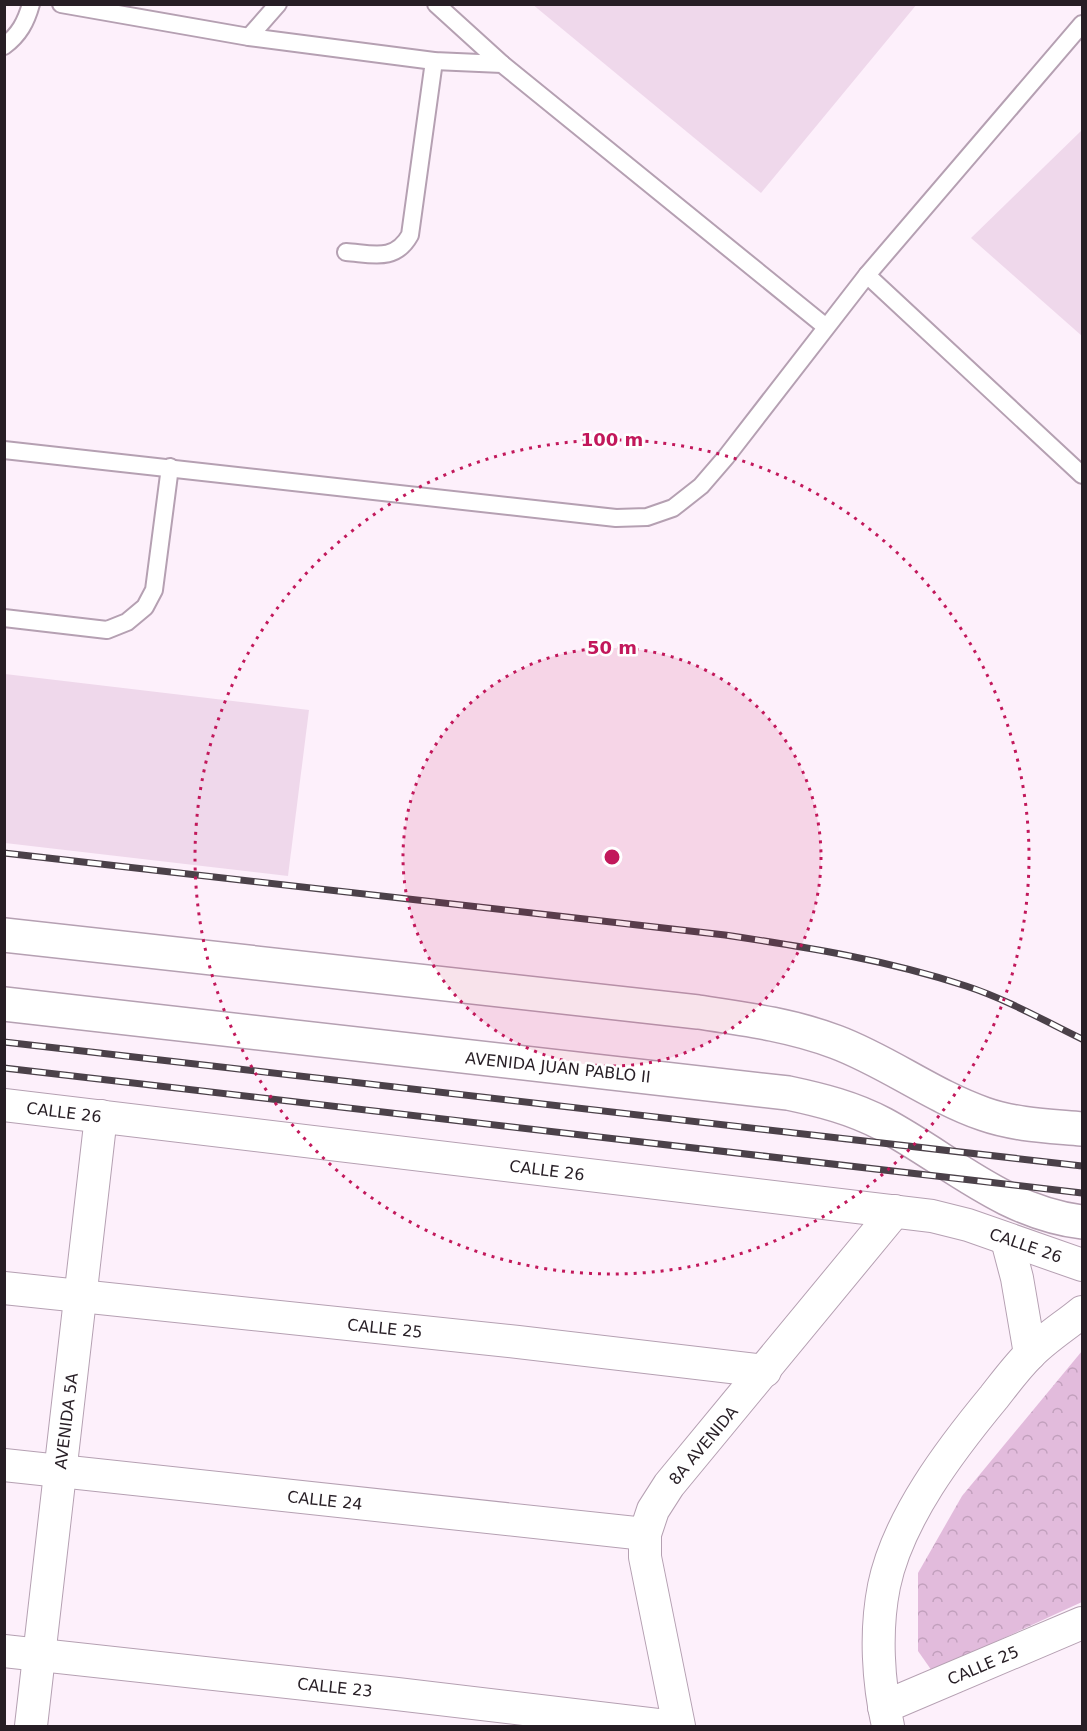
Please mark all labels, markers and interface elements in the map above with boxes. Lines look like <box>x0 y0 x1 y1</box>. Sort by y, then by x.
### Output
text: 100 m <box>581 429 643 450</box>
text: 50 m <box>587 637 637 658</box>
centre of rings <box>602 847 622 867</box>
street label: AVENIDA JUAN PABLO II <box>464 1048 652 1087</box>
street label: CALLE 26 <box>25 1098 103 1127</box>
street label: CALLE 26 <box>508 1156 586 1185</box>
street label: CALLE 26 <box>987 1224 1065 1267</box>
street label: CALLE 25 <box>346 1315 423 1342</box>
street label: AVENIDA 5A <box>51 1372 82 1470</box>
street label: 8A AVENIDA <box>665 1402 742 1489</box>
street label: CALLE 24 <box>286 1487 363 1514</box>
street label: CALLE 25 <box>945 1642 1022 1689</box>
street label: CALLE 23 <box>296 1674 373 1701</box>

